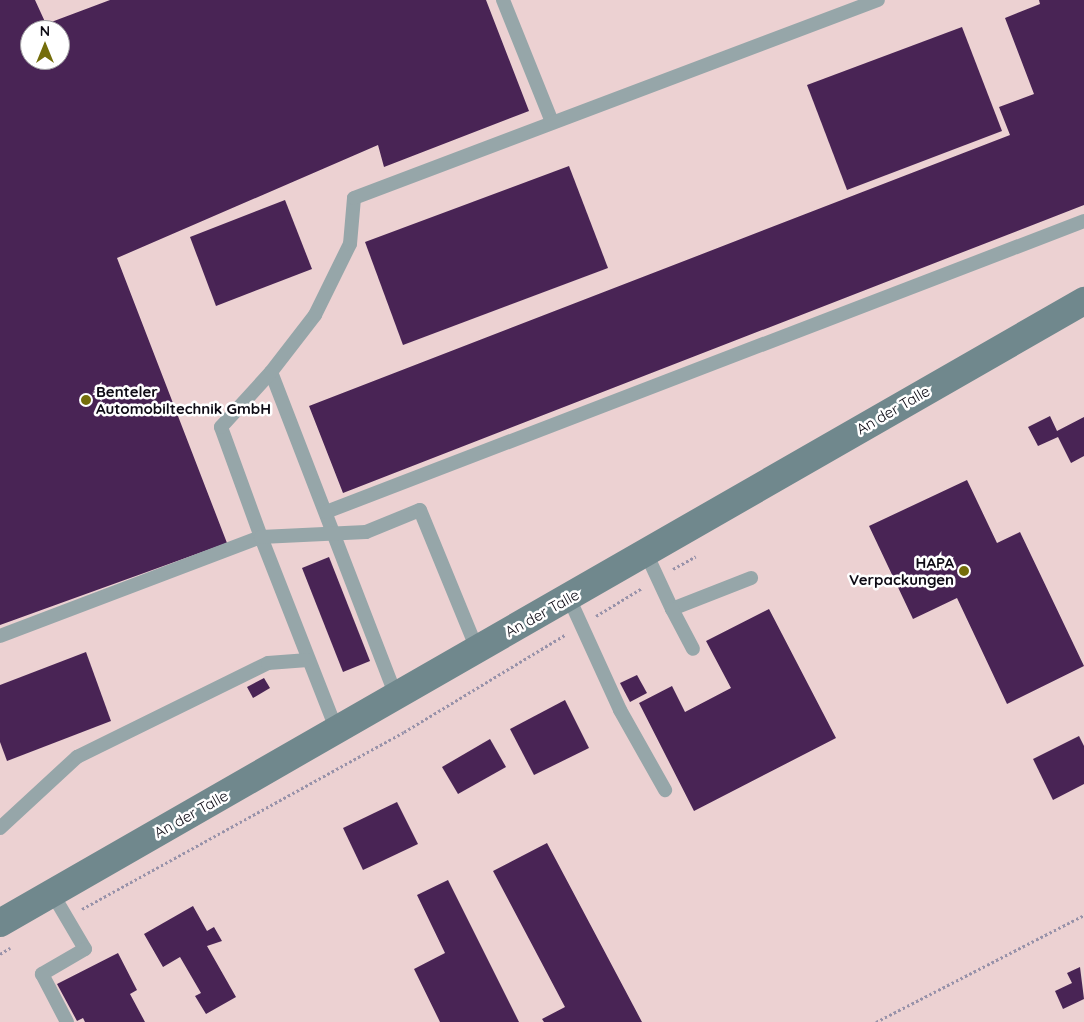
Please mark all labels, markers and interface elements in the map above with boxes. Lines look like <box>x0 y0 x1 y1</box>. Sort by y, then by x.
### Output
north arrow <box>20 20 70 70</box>
text: N <box>40 22 50 40</box>
place label: Benteler Automobiltechnik GmbH <box>96 382 271 417</box>
street label: An der Talle <box>853 382 933 438</box>
marker: Benteler Automobiltechnik GmbH <box>80 394 92 406</box>
place label: HAPA Verpackungen <box>849 553 954 588</box>
marker: HAPA Verpackungen <box>958 565 970 577</box>
street label: An der Talle <box>502 585 582 641</box>
street label: An der Talle <box>151 786 231 842</box>

